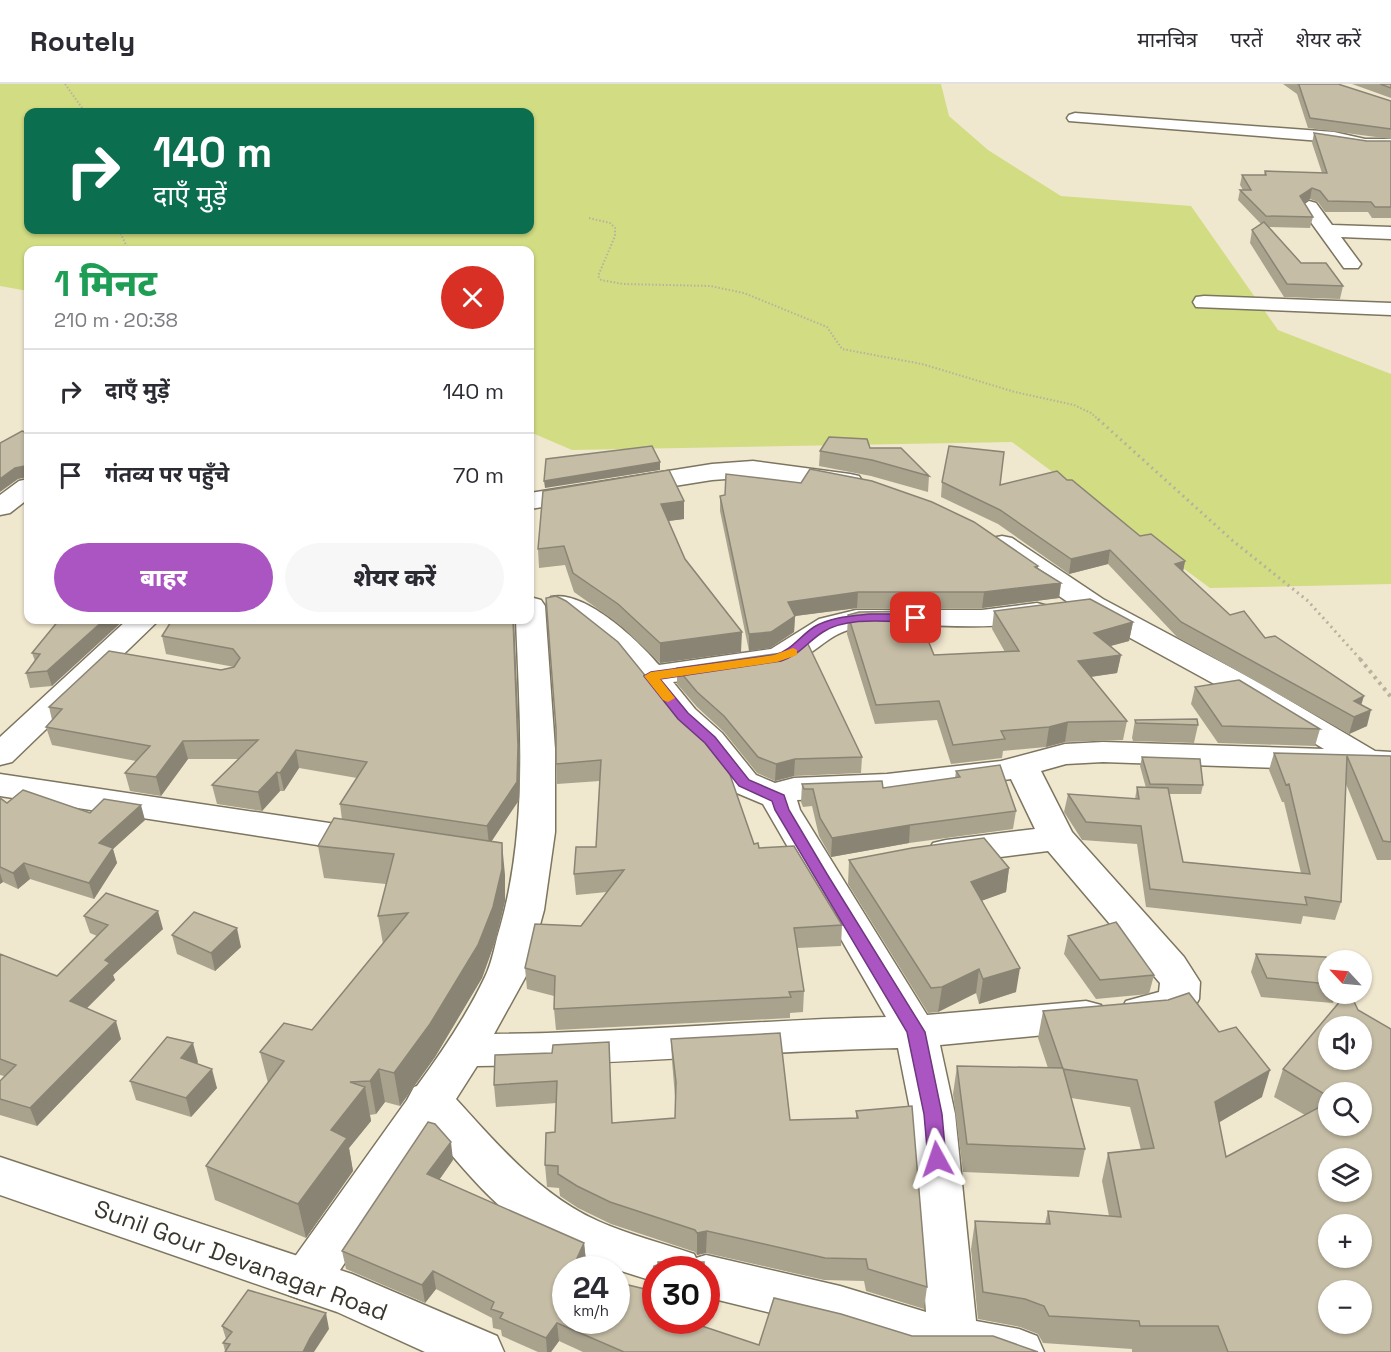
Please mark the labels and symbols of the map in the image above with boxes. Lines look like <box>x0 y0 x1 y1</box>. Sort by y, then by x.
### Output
pin <box>890 592 941 643</box>
north arrow <box>1318 950 1372 1004</box>
position arrow <box>905 1127 969 1191</box>
street label: Sunil Gour Devanagar Road <box>90 1192 392 1328</box>
speed limit sign: 30 <box>642 1256 720 1334</box>

